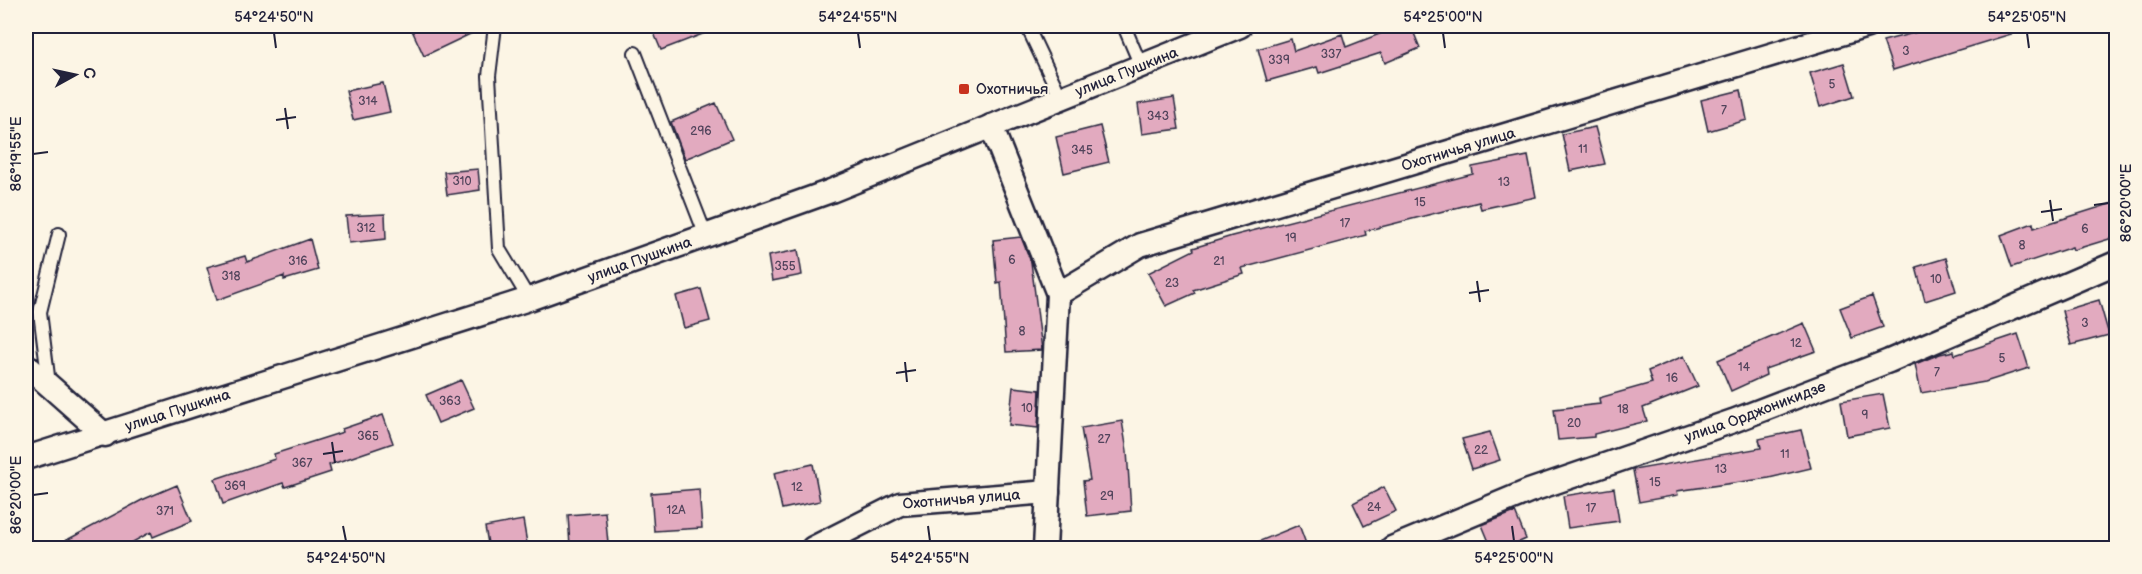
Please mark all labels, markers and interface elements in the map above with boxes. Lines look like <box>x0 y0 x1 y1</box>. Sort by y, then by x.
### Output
text: 54°24'50"N <box>234 8 314 27</box>
text: 54°24'55"N <box>818 8 898 27</box>
text: 54°25'00"N <box>1403 8 1483 27</box>
text: 54°25'05"N <box>1987 8 2067 27</box>
street label: улица Пушкина <box>1073 43 1181 101</box>
house number: 3 <box>1902 44 1910 59</box>
north arrow <box>45 45 105 105</box>
house number: 337 <box>1321 47 1341 62</box>
house number: 339 <box>1268 53 1290 68</box>
text: С <box>78 66 99 80</box>
house number: 5 <box>1829 77 1836 92</box>
place label: Охотничья <box>976 80 1048 99</box>
marker: Охотничья <box>957 82 971 96</box>
house number: 314 <box>358 94 378 109</box>
house number: 7 <box>1721 103 1727 118</box>
house number: 343 <box>1147 109 1169 124</box>
text: 86°19'55"E <box>7 116 26 192</box>
street label: Охотничья улица <box>1399 123 1518 176</box>
house number: 296 <box>690 124 712 139</box>
house number: 11 <box>1578 142 1588 157</box>
house number: 345 <box>1071 143 1093 158</box>
text: 86°20'00"E <box>2117 164 2136 242</box>
house number: 310 <box>452 174 472 189</box>
house number: 13 <box>1498 175 1510 190</box>
house number: 15 <box>1414 195 1426 210</box>
house number: 17 <box>1340 216 1350 231</box>
house number: 312 <box>356 221 376 236</box>
house number: 6 <box>2081 222 2089 237</box>
house number: 19 <box>1285 231 1297 246</box>
street label: улица Пушкина <box>585 233 694 287</box>
house number: 8 <box>2019 238 2026 253</box>
house number: 6 <box>1008 253 1016 268</box>
house number: 316 <box>288 254 308 269</box>
house number: 21 <box>1213 254 1225 269</box>
house number: 355 <box>774 259 796 274</box>
house number: 318 <box>221 269 241 284</box>
house number: 10 <box>1930 272 1942 287</box>
house number: 23 <box>1165 276 1179 291</box>
house number: 3 <box>2081 316 2089 331</box>
house number: 8 <box>1019 324 1026 339</box>
house number: 12 <box>1790 336 1802 351</box>
house number: 5 <box>1999 351 2006 366</box>
house number: 14 <box>1738 360 1751 375</box>
house number: 7 <box>1934 365 1940 380</box>
house number: 16 <box>1666 371 1678 386</box>
street label: улица Орджоникидзе <box>1682 377 1829 447</box>
street label: улица Пушкина <box>123 385 233 436</box>
house number: 363 <box>439 394 461 409</box>
house number: 10 <box>1021 401 1033 416</box>
house number: 18 <box>1617 402 1629 417</box>
house number: 9 <box>1862 408 1869 423</box>
house number: 20 <box>1567 416 1581 431</box>
house number: 365 <box>357 429 379 444</box>
house number: 27 <box>1098 432 1111 447</box>
house number: 22 <box>1474 443 1488 458</box>
house number: 11 <box>1780 447 1790 462</box>
text: 86°20'00"E <box>7 456 26 534</box>
house number: 367 <box>292 456 312 471</box>
house number: 13 <box>1715 462 1727 477</box>
house number: 15 <box>1649 475 1661 490</box>
house number: 369 <box>224 479 246 494</box>
house number: 12 <box>791 480 803 495</box>
street label: Охотничья улица <box>902 485 1021 514</box>
house number: 29 <box>1100 489 1114 504</box>
house number: 24 <box>1367 500 1382 515</box>
house number: 17 <box>1586 501 1596 516</box>
house number: 12А <box>667 503 686 518</box>
house number: 371 <box>156 504 174 519</box>
text: 54°24'50"N <box>306 549 386 568</box>
text: 54°24'55"N <box>890 549 970 568</box>
text: 54°25'00"N <box>1474 549 1554 568</box>

